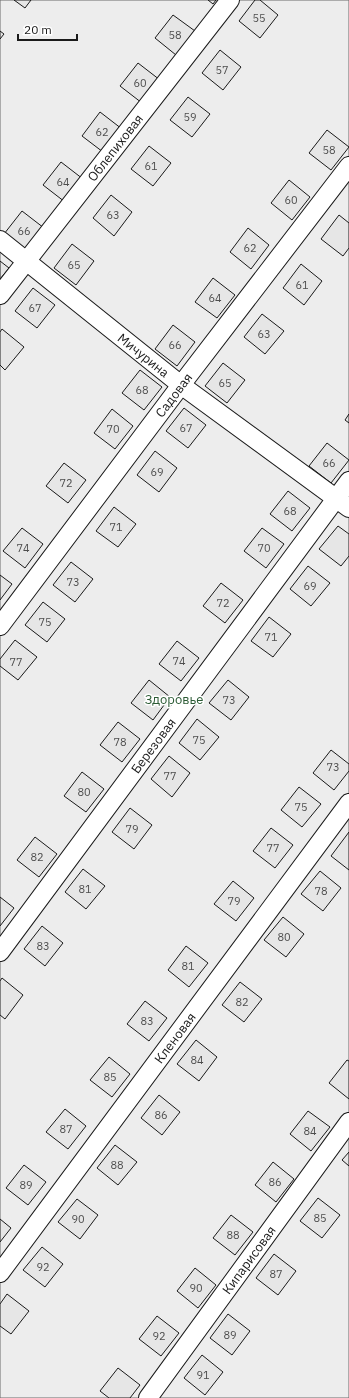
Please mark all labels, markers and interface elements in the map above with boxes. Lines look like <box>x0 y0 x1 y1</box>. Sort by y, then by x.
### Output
house number: 55 <box>252 11 266 25</box>
scale bar <box>18 16 77 42</box>
text: 20 m <box>24 22 52 37</box>
house number: 58 <box>168 28 182 42</box>
house number: 57 <box>215 63 229 77</box>
house number: 60 <box>133 76 147 90</box>
house number: 59 <box>183 110 197 124</box>
street label: Облепиховая <box>84 111 147 185</box>
house number: 62 <box>95 125 109 139</box>
house number: 58 <box>322 143 336 157</box>
house number: 61 <box>144 159 158 173</box>
house number: 64 <box>56 175 70 189</box>
house number: 60 <box>284 193 298 207</box>
house number: 63 <box>106 208 120 222</box>
house number: 66 <box>17 224 31 238</box>
house number: 62 <box>243 241 257 255</box>
house number: 65 <box>67 258 81 272</box>
house number: 61 <box>295 278 309 292</box>
house number: 64 <box>208 291 222 305</box>
house number: 67 <box>28 301 42 315</box>
house number: 63 <box>257 327 271 341</box>
street label: Мичурина <box>114 330 173 381</box>
house number: 66 <box>168 338 182 352</box>
street label: Садовая <box>152 370 196 421</box>
house number: 65 <box>218 376 232 390</box>
house number: 68 <box>135 383 149 397</box>
house number: 67 <box>179 421 193 435</box>
house number: 70 <box>106 422 120 436</box>
house number: 66 <box>322 456 336 470</box>
house number: 69 <box>150 465 164 479</box>
house number: 72 <box>59 476 73 490</box>
house number: 68 <box>283 504 297 518</box>
house number: 71 <box>109 520 123 534</box>
house number: 74 <box>16 541 30 555</box>
house number: 70 <box>257 541 271 555</box>
house number: 73 <box>66 575 80 589</box>
house number: 69 <box>303 579 317 593</box>
house number: 72 <box>216 596 230 610</box>
house number: 75 <box>38 615 52 629</box>
house number: 71 <box>264 630 278 644</box>
house number: 74 <box>172 654 186 668</box>
house number: 77 <box>9 655 23 669</box>
park label: Здоровье <box>145 691 203 708</box>
house number: 73 <box>222 693 236 707</box>
street label: Березовая <box>127 715 180 777</box>
house number: 75 <box>192 733 206 747</box>
house number: 78 <box>113 735 127 749</box>
house number: 73 <box>326 760 340 774</box>
house number: 77 <box>163 769 177 783</box>
house number: 80 <box>77 785 91 799</box>
house number: 75 <box>294 800 308 814</box>
house number: 79 <box>125 822 139 836</box>
house number: 77 <box>266 841 280 855</box>
house number: 82 <box>30 850 44 864</box>
house number: 81 <box>78 882 92 896</box>
house number: 78 <box>314 884 328 898</box>
house number: 79 <box>227 894 241 908</box>
house number: 80 <box>277 930 291 944</box>
house number: 83 <box>36 939 50 953</box>
house number: 81 <box>181 959 195 973</box>
house number: 82 <box>235 995 249 1009</box>
street label: Кленовая <box>151 1009 200 1067</box>
house number: 83 <box>140 1014 154 1028</box>
house number: 84 <box>190 1053 204 1067</box>
house number: 85 <box>103 1070 117 1084</box>
house number: 86 <box>154 1108 168 1122</box>
house number: 87 <box>59 1122 73 1136</box>
house number: 84 <box>303 1124 317 1138</box>
house number: 88 <box>110 1158 124 1172</box>
house number: 86 <box>268 1175 282 1189</box>
house number: 89 <box>19 1178 33 1192</box>
house number: 85 <box>313 1211 327 1225</box>
house number: 90 <box>71 1212 85 1226</box>
street label: Кипарисовая <box>218 1222 280 1298</box>
house number: 88 <box>226 1228 240 1242</box>
house number: 92 <box>36 1260 50 1274</box>
house number: 87 <box>269 1267 283 1281</box>
house number: 90 <box>189 1281 203 1295</box>
house number: 89 <box>223 1328 237 1342</box>
house number: 92 <box>152 1329 166 1343</box>
house number: 91 <box>196 1368 210 1382</box>

